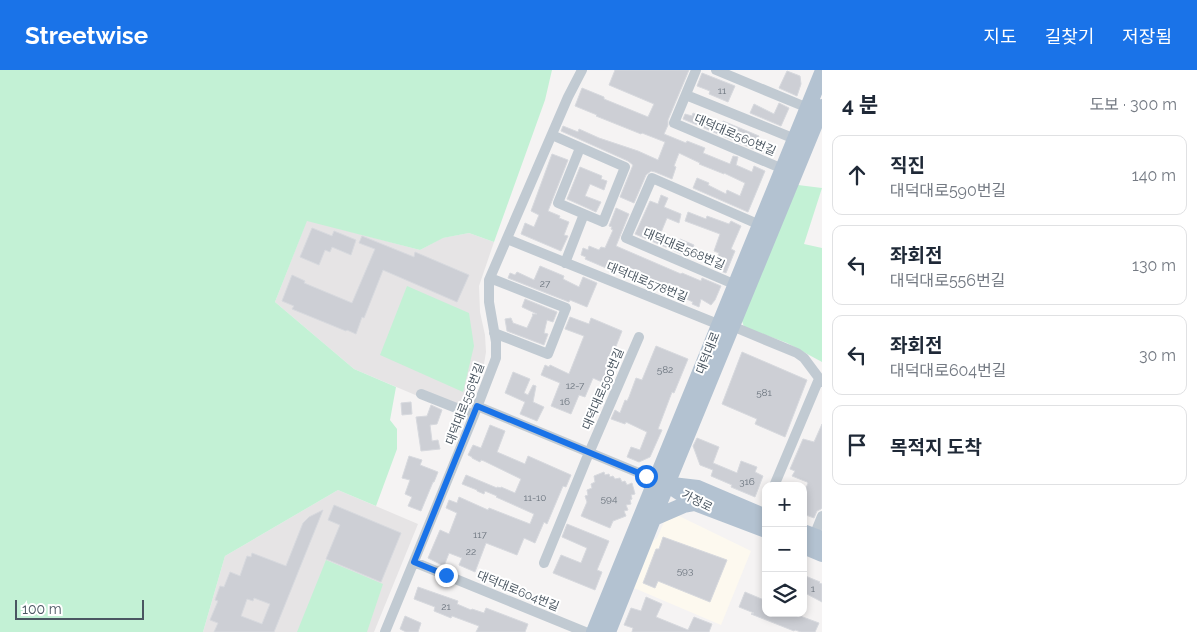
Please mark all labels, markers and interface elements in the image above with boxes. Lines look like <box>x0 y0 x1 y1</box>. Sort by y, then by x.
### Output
text: Streetwise <box>25 21 148 50</box>
text: 지도 <box>984 26 1017 47</box>
text: 길찾기 <box>1045 26 1094 47</box>
text: 저장됨 <box>1122 26 1172 47</box>
house number: 11 <box>718 85 727 96</box>
text: 4 분 <box>842 92 878 117</box>
text: 도보 · 300 m <box>1089 95 1177 114</box>
street label: 대덕대로560번길 <box>692 111 778 159</box>
text: 직진 <box>890 154 925 176</box>
icon: ahead <box>843 161 871 189</box>
text: 140 m <box>1132 166 1176 185</box>
text: 대덕대로590번길 <box>890 181 1006 200</box>
street label: 대덕대로568번길 <box>641 226 727 272</box>
text: 좌회전 <box>890 244 942 266</box>
icon: left <box>843 251 871 279</box>
text: 130 m <box>1132 256 1176 275</box>
street label: 대덕대로578번길 <box>604 259 690 305</box>
text: 대덕대로556번길 <box>890 271 1005 290</box>
house number: 27 <box>540 278 551 289</box>
street label: 대덕대로 <box>693 330 723 376</box>
text: 좌회전 <box>890 334 942 356</box>
icon: left <box>843 341 871 369</box>
street label: 대덕대로590번길 <box>580 346 626 432</box>
text: 30 m <box>1139 346 1176 365</box>
street label: 대덕대로556번길 <box>443 361 487 447</box>
text: 대덕대로604번길 <box>890 361 1007 380</box>
house number: 582 <box>657 364 673 375</box>
house number: 12-7 <box>566 380 585 391</box>
house number: 581 <box>756 387 773 398</box>
house number: 16 <box>560 396 570 407</box>
icon: arrive <box>843 431 871 459</box>
text: 목적지 도착 <box>890 436 982 458</box>
route start <box>635 465 658 488</box>
house number: 316 <box>739 476 755 487</box>
map controls <box>762 482 807 617</box>
button: + <box>762 482 807 527</box>
street label: 가정로 <box>679 487 715 515</box>
house number: 11-10 <box>523 492 547 503</box>
house number: 594 <box>601 493 618 504</box>
button: − <box>762 527 807 572</box>
house number: 117 <box>473 529 488 540</box>
house number: 22 <box>466 546 476 557</box>
route end <box>435 564 458 587</box>
house number: 593 <box>677 565 693 576</box>
street label: 대덕대로604번길 <box>475 568 561 614</box>
button: layers <box>762 572 807 617</box>
house number: 1 <box>811 583 816 594</box>
scale bar <box>15 597 144 620</box>
text: 100 m <box>22 601 62 617</box>
house number: 21 <box>441 601 451 612</box>

